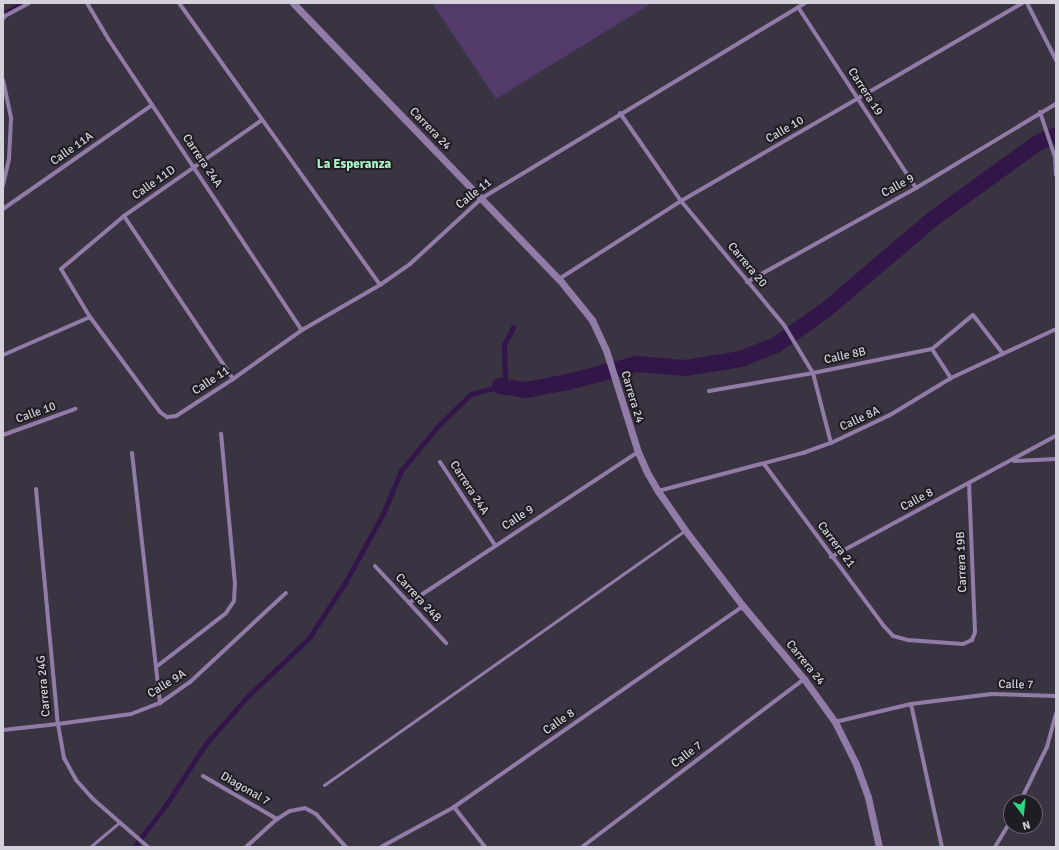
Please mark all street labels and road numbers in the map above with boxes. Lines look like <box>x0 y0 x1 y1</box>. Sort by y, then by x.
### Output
street label: Carrera 19 <box>844 65 886 119</box>
street label: Carrera 24 <box>406 105 454 153</box>
street label: Calle 10 <box>763 113 807 147</box>
street label: Calle 11A <box>48 129 96 169</box>
street label: Carrera 24A <box>179 132 225 190</box>
street label: Calle 11D <box>130 163 178 203</box>
street label: Calle 9 <box>879 171 917 201</box>
street label: Calle 11 <box>453 176 495 212</box>
street label: Carrera 20 <box>724 240 770 290</box>
street label: Calle 8B <box>823 345 867 367</box>
street label: Calle 11 <box>190 364 232 398</box>
street label: Carrera 24 <box>617 369 647 425</box>
street label: Calle 10 <box>14 399 58 427</box>
street label: Calle 8A <box>838 403 882 435</box>
street label: Carrera 24A <box>446 458 492 518</box>
street label: Calle 8 <box>898 485 936 515</box>
street label: Calle 9 <box>499 502 537 534</box>
street label: Carrera 21 <box>814 519 858 571</box>
street label: Carrera 19B <box>954 531 970 593</box>
street label: Carrera 24B <box>392 571 444 625</box>
street label: Carrera 24 <box>782 638 828 688</box>
street label: Carrera 24G <box>34 655 54 717</box>
street label: Calle 9A <box>145 667 189 701</box>
street label: Calle 7 <box>998 677 1034 693</box>
street label: Calle 8 <box>540 706 578 738</box>
street label: Calle 7 <box>669 739 705 771</box>
street label: Diagonal 7 <box>218 769 272 809</box>

